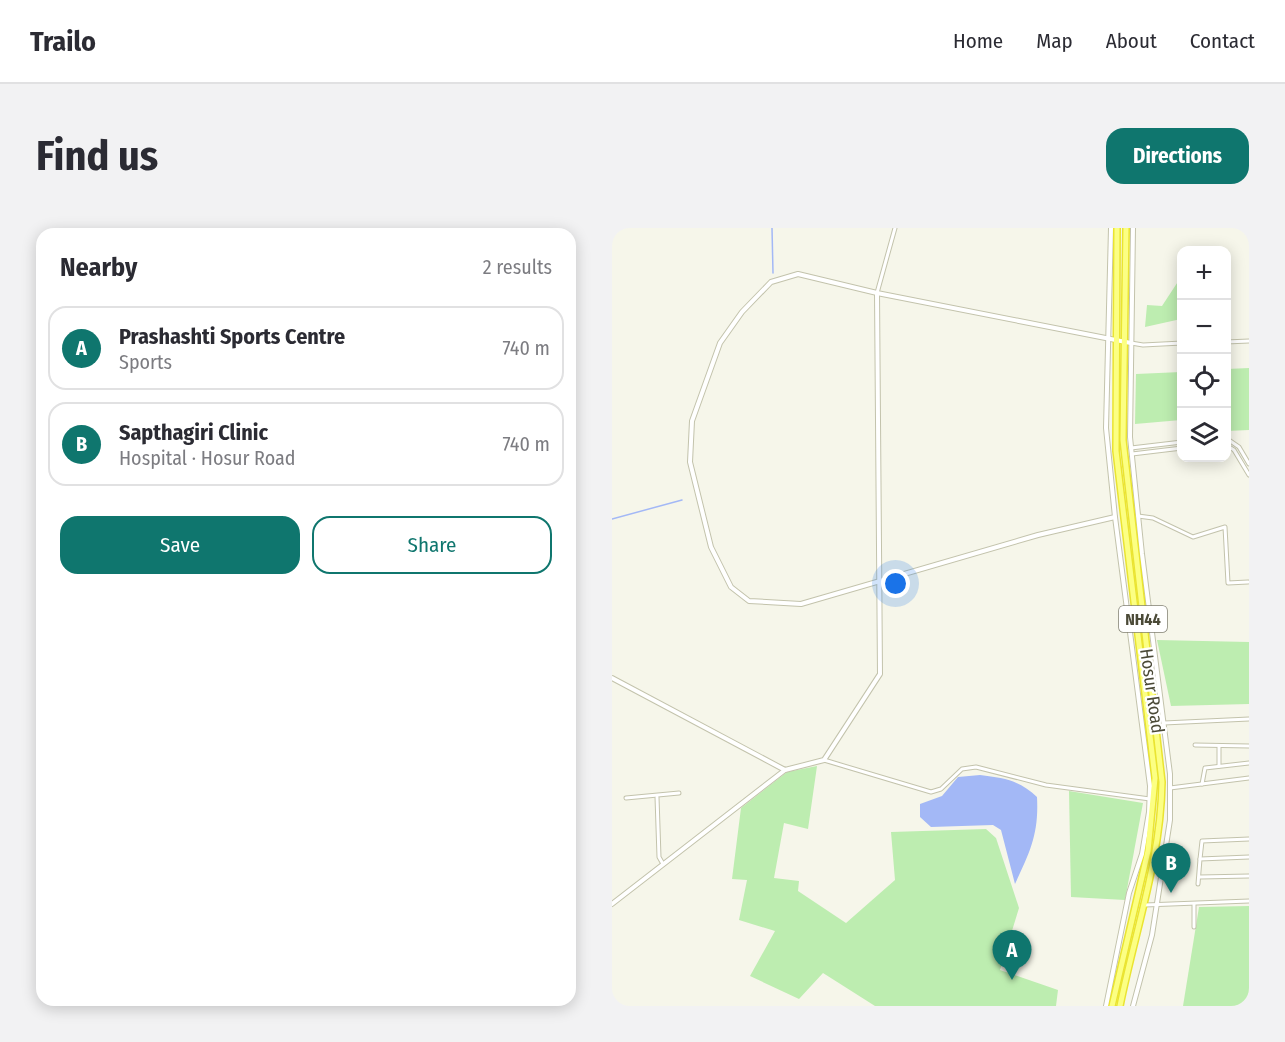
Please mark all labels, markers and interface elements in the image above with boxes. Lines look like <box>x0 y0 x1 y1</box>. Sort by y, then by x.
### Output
text: Trailo <box>30 25 96 58</box>
text: Home <box>953 28 1003 54</box>
text: Map <box>1036 28 1073 54</box>
text: About <box>1106 28 1157 54</box>
text: Contact <box>1190 28 1255 54</box>
button: Directions <box>1106 128 1249 184</box>
text: Find us <box>36 131 158 181</box>
map controls <box>1177 246 1231 462</box>
button: + <box>1177 246 1231 300</box>
text: Nearby <box>60 252 137 283</box>
text: 2 results <box>483 255 552 279</box>
button: − <box>1177 300 1231 354</box>
text: Prashashti Sports Centre <box>119 323 345 350</box>
text: A <box>76 336 87 360</box>
text: 740 m <box>502 336 550 360</box>
text: Sports <box>119 350 172 374</box>
button: locate <box>1177 354 1231 408</box>
button: layers <box>1177 408 1231 462</box>
text: Sapthagiri Clinic <box>119 419 268 446</box>
text: B <box>76 432 87 456</box>
text: 740 m <box>502 432 550 456</box>
text: Hospital · Hosur Road <box>119 446 296 470</box>
button: Save <box>60 516 300 574</box>
button: Share <box>312 516 552 574</box>
your location <box>881 569 910 598</box>
road number: NH44 <box>1119 606 1167 632</box>
street label: Hosur Road <box>1135 647 1169 735</box>
pin: B <box>1152 844 1190 893</box>
pin: A <box>992 930 1032 980</box>

